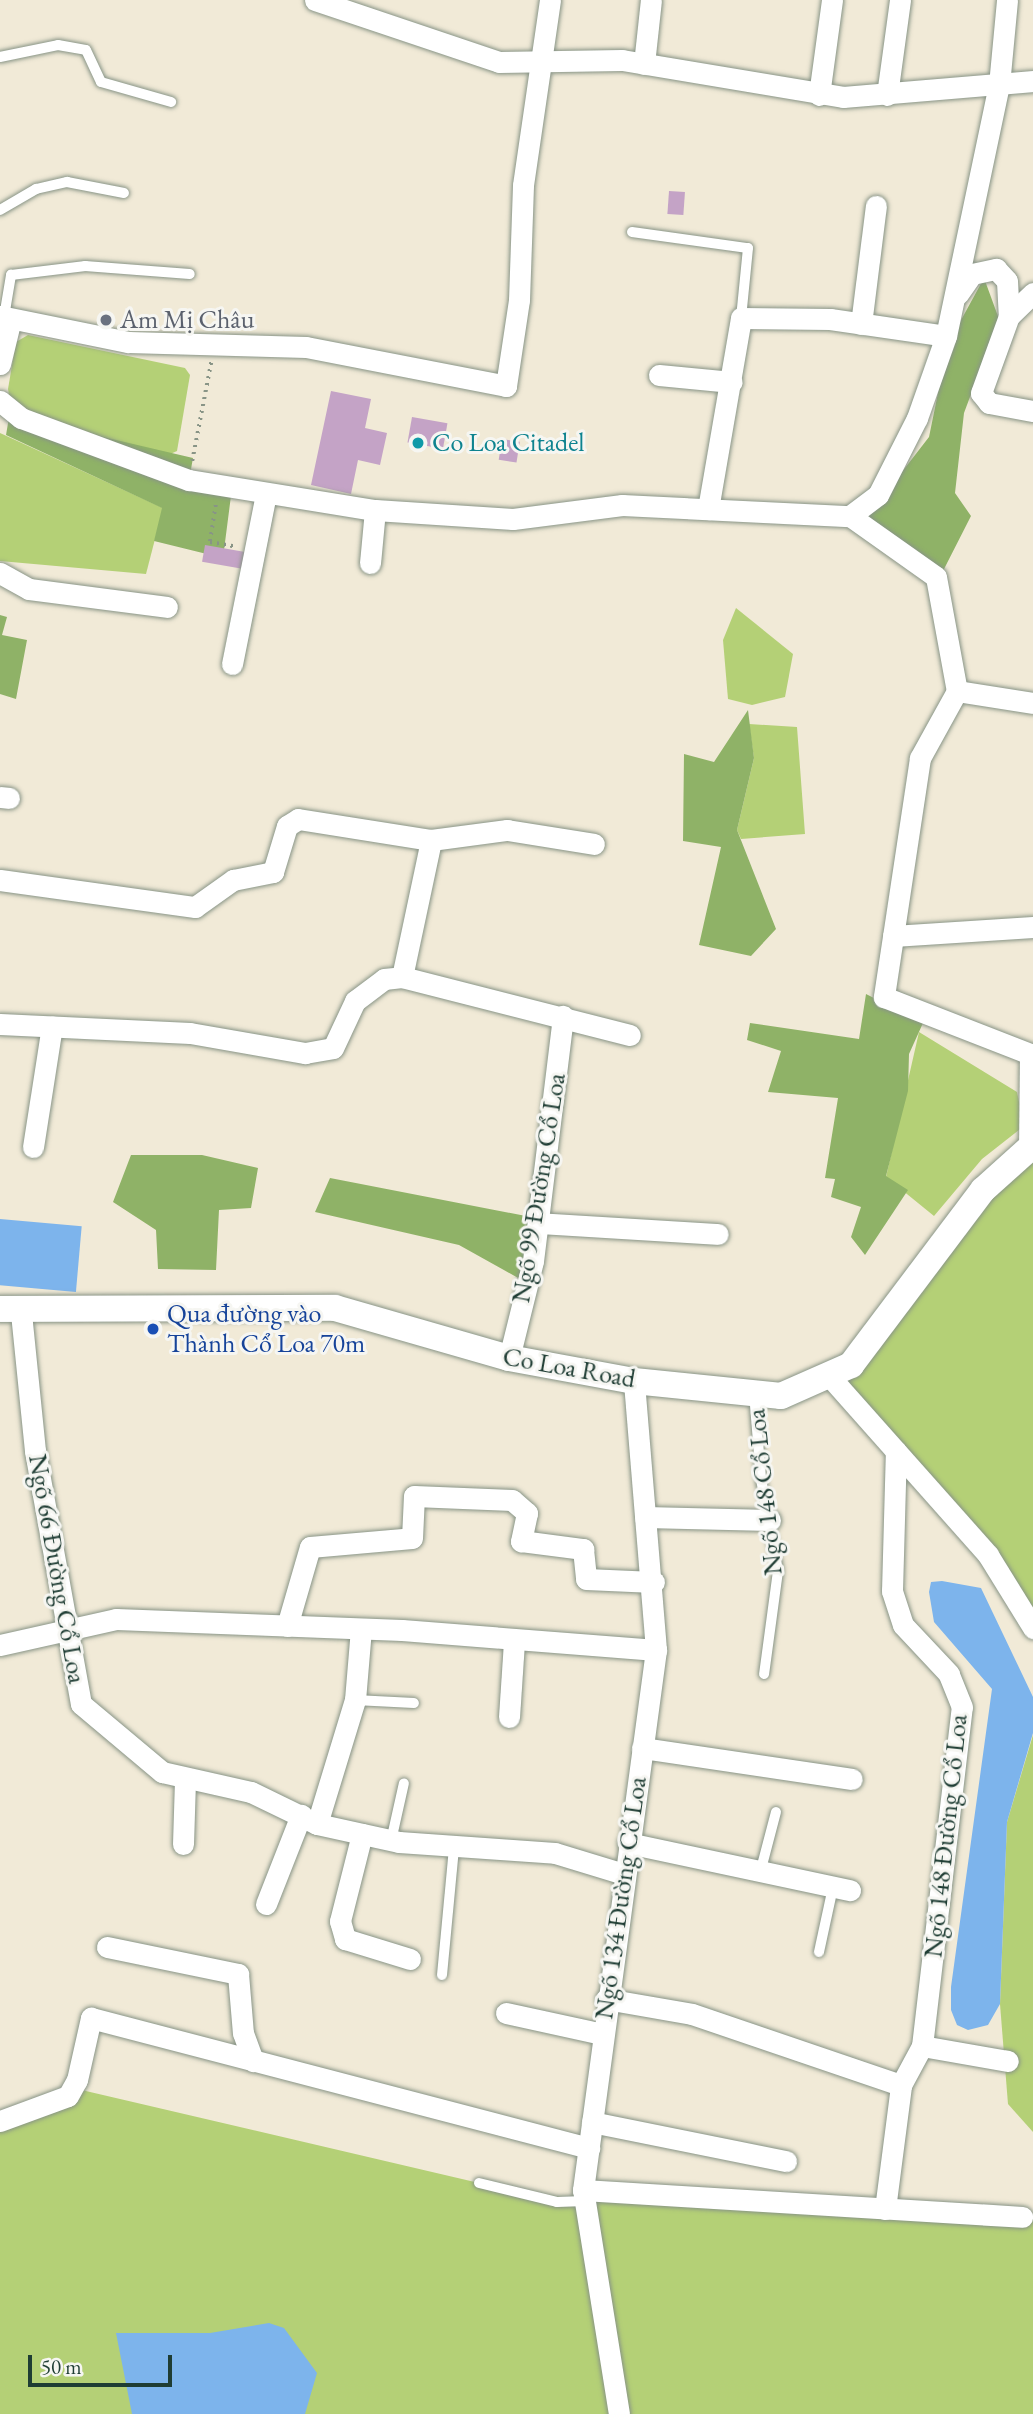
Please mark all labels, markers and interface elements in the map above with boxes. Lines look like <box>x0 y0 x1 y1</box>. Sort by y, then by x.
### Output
place label: Am Mị Châu <box>120 304 254 336</box>
marker: Am Mị Châu <box>98 312 114 328</box>
place label: Co Loa Citadel <box>432 427 585 459</box>
marker: Co Loa Citadel <box>410 435 426 451</box>
street label: Ngõ 99 Đường Cổ Loa <box>505 1071 573 1305</box>
place label: Qua đường vào Thành Cổ Loa 70m <box>167 1298 365 1360</box>
marker: Qua đường vào Thành Cổ Loa 70m <box>145 1321 161 1337</box>
street label: Co Loa Road <box>500 1341 638 1395</box>
street label: Ngõ 148 Cổ Loa <box>741 1407 789 1577</box>
street label: Ngõ 66 Đường Cổ Loa <box>21 1452 93 1686</box>
street label: Ngõ 148 Đường Cổ Loa <box>918 1713 974 1959</box>
street label: Ngõ 134 Đường Cổ Loa <box>589 1775 653 2021</box>
scale bar <box>32 2340 175 2384</box>
text: 50 m <box>41 2353 82 2380</box>

